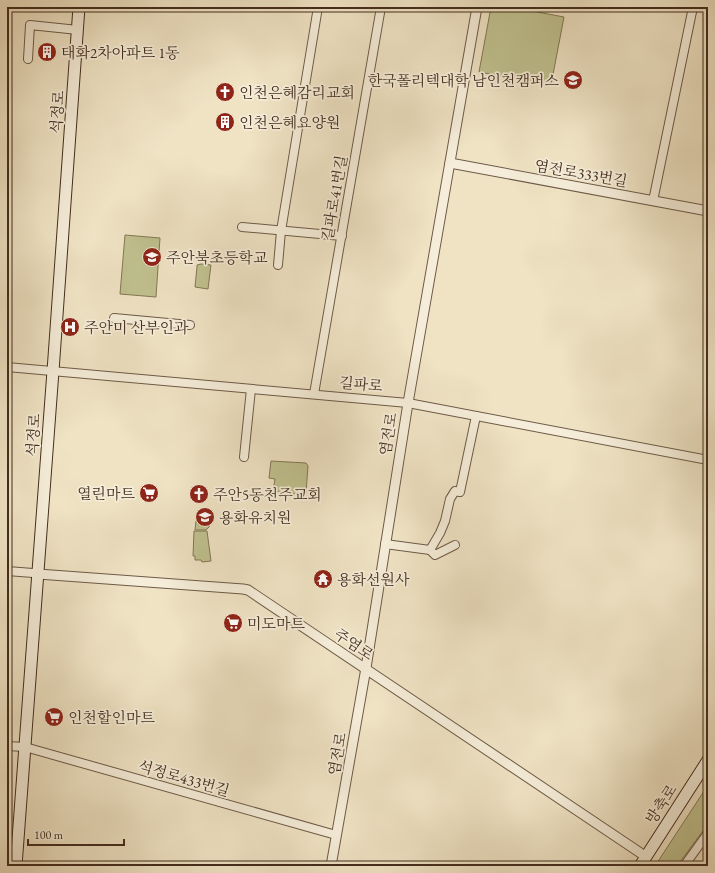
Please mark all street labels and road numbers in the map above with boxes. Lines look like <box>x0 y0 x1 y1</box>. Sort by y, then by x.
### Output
street label: 석정로 <box>46 89 68 134</box>
street label: 길파로41번길 <box>317 154 351 242</box>
street label: 염전로333번길 <box>533 155 629 191</box>
street label: 길파로 <box>339 373 384 395</box>
street label: 염전로 <box>375 411 401 457</box>
street label: 석정로 <box>22 412 44 457</box>
street label: 주염로 <box>331 624 378 664</box>
street label: 염전로 <box>324 730 350 777</box>
street label: 석정로433번길 <box>136 756 232 800</box>
street label: 방축로 <box>641 780 681 827</box>

